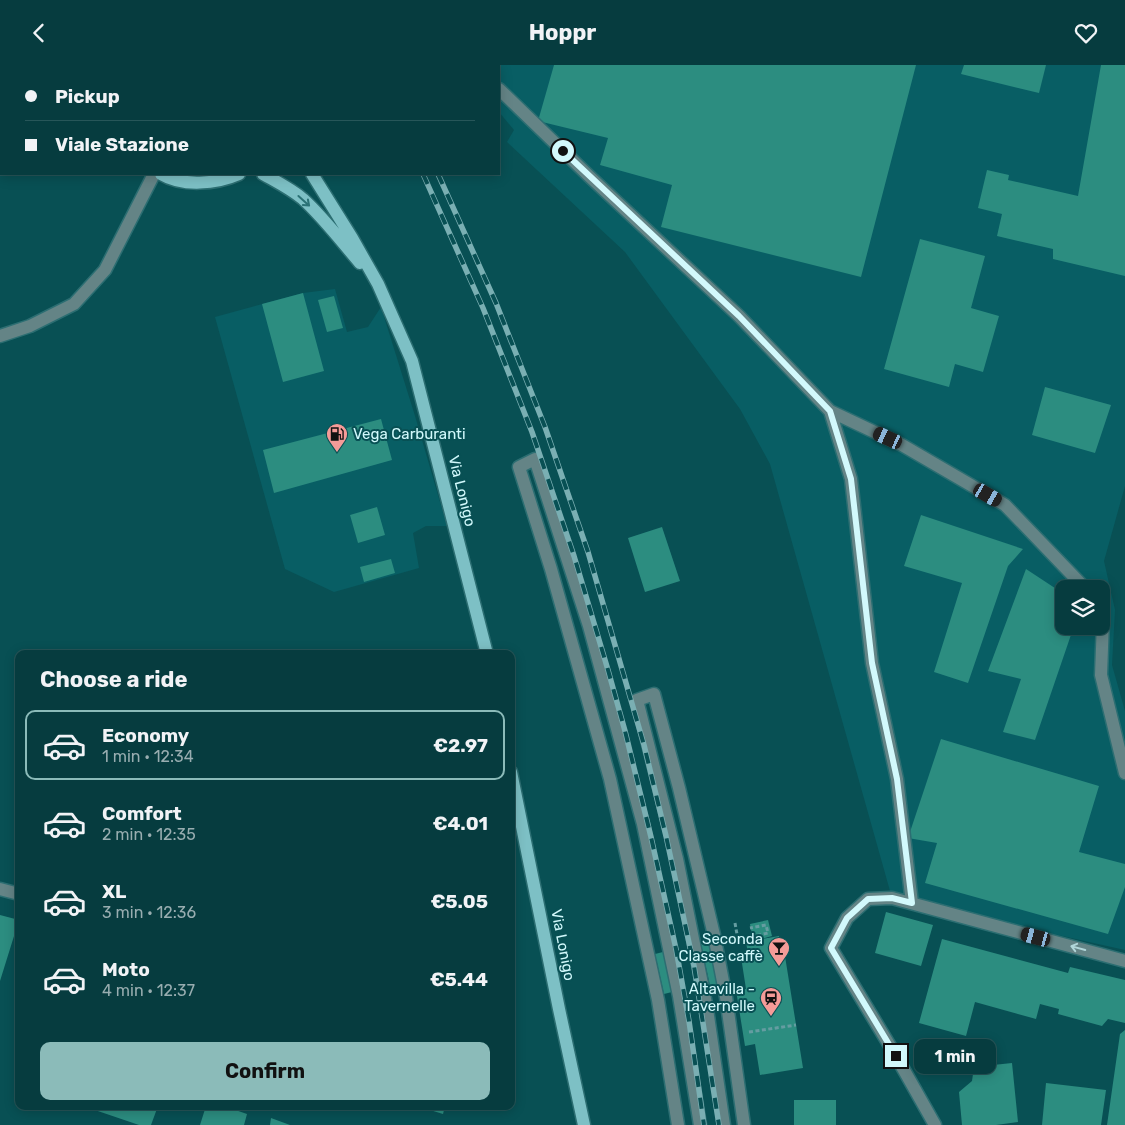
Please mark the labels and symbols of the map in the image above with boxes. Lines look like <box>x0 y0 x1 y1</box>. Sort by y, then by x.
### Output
route start <box>552 140 574 162</box>
one-way arrow <box>297 195 310 207</box>
fuel station icon: Vega Carburanti <box>325 422 349 453</box>
place label: Vega Carburanti <box>353 425 466 443</box>
car <box>871 425 904 451</box>
street label: Via Lonigo <box>444 454 480 528</box>
car <box>971 481 1004 509</box>
street label: Via Lonigo <box>547 908 579 982</box>
car <box>1019 926 1052 948</box>
place label: Seconda Classe caffè <box>679 930 763 965</box>
bar icon: Seconda Classe caffè <box>767 936 791 967</box>
one-way arrow <box>1070 943 1086 953</box>
place label: Altavilla - Tavernelle <box>684 980 755 1015</box>
station icon: Altavilla - Tavernelle <box>759 986 783 1017</box>
callout: 1 min <box>914 1039 996 1073</box>
route end <box>885 1045 907 1067</box>

